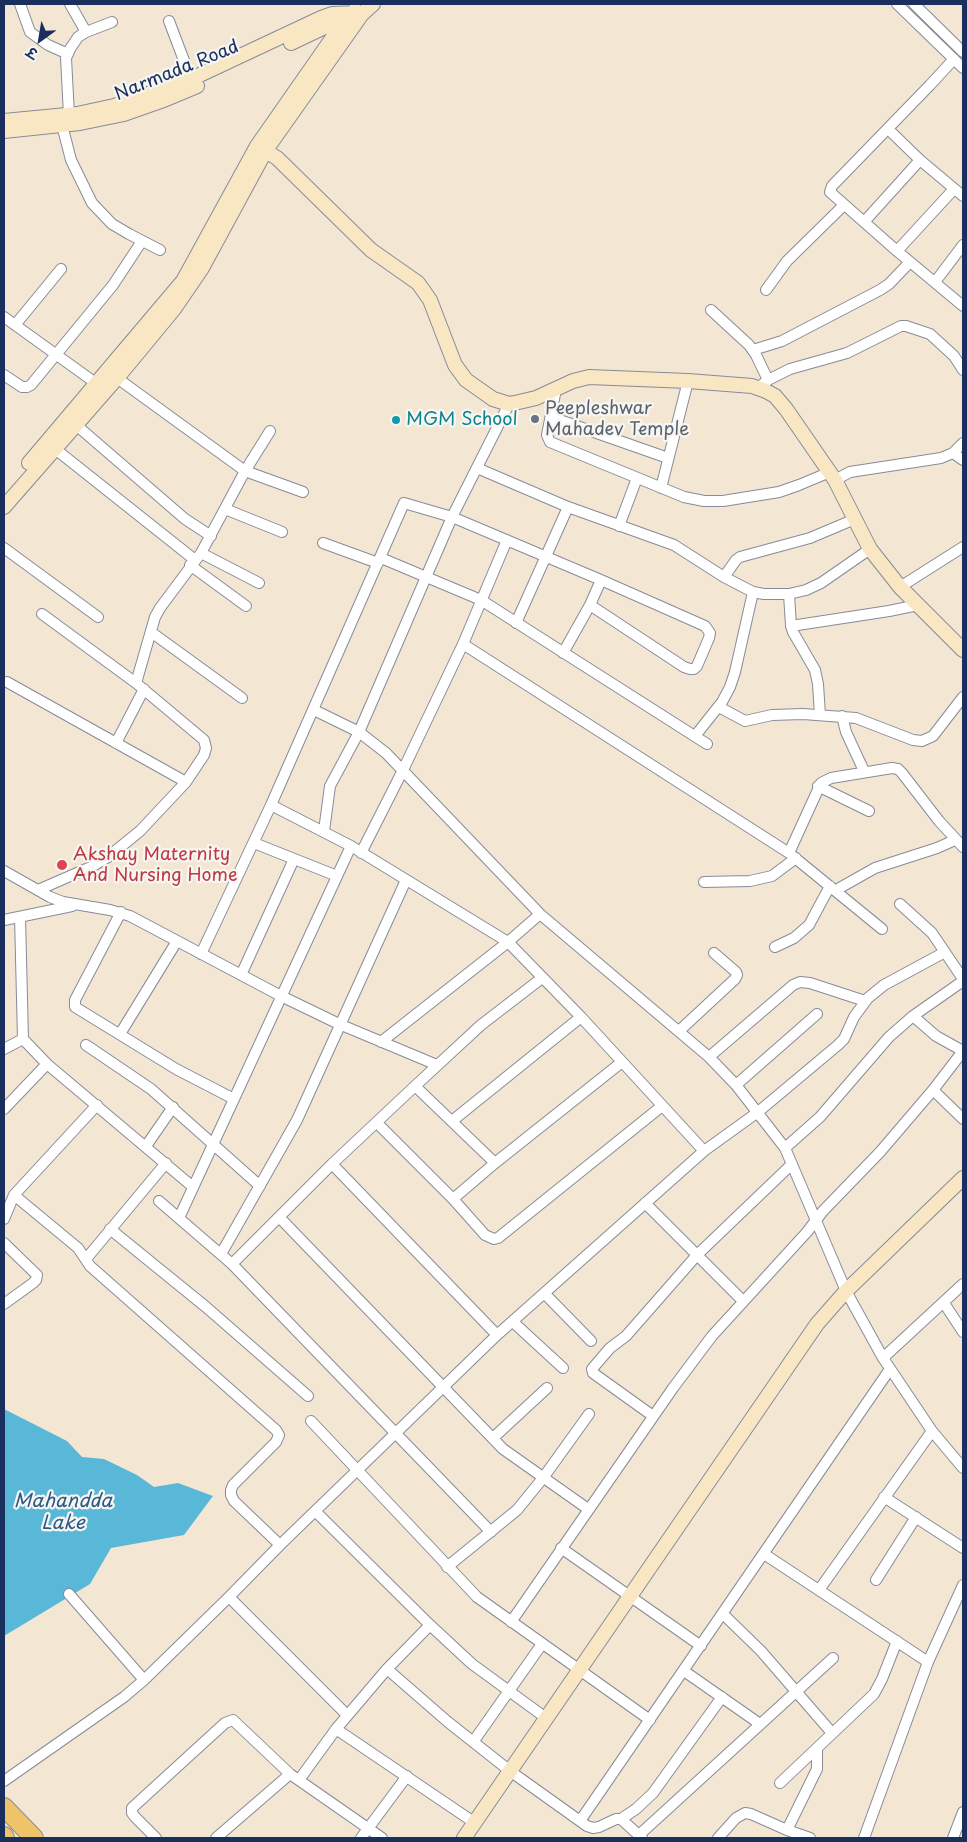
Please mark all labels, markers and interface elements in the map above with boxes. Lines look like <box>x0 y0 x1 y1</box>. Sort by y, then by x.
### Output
north arrow <box>15 15 65 65</box>
street label: Narmada Road <box>112 36 242 106</box>
text: उ <box>22 42 41 65</box>
place label: Peepleshwar Mahadev Temple <box>545 398 689 440</box>
place label: MGM School <box>406 409 518 431</box>
marker: Peepleshwar Mahadev Temple <box>529 413 541 425</box>
marker: MGM School <box>390 414 402 426</box>
place label: Akshay Maternity And Nursing Home <box>73 844 238 886</box>
marker: Akshay Maternity And Nursing Home <box>55 858 69 872</box>
water label: Mahandda Lake <box>14 1491 112 1535</box>

